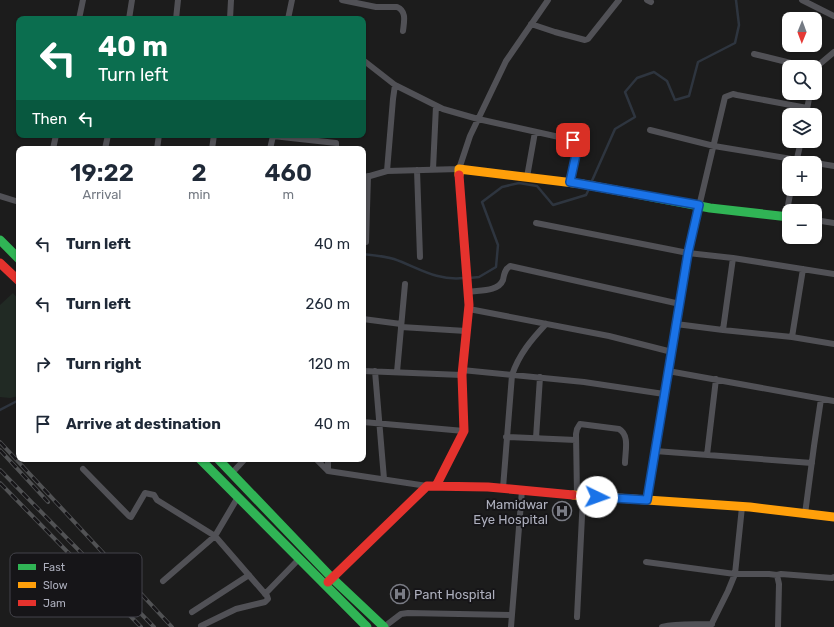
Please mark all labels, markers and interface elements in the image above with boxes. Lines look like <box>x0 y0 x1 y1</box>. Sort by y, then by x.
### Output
north arrow <box>782 12 822 52</box>
map controls <box>782 12 822 244</box>
text: 40 m <box>98 30 168 63</box>
icon: left <box>32 32 84 84</box>
button: search <box>782 60 822 100</box>
text: Turn left <box>98 64 168 86</box>
icon: left <box>75 108 97 130</box>
button: layers <box>782 108 822 148</box>
text: Then <box>32 110 67 128</box>
pin <box>556 123 590 157</box>
icon: arrive <box>562 129 584 151</box>
button: + <box>782 156 822 196</box>
text: 19:22 <box>70 159 134 187</box>
text: 2 <box>192 159 207 187</box>
text: 460 <box>265 159 312 187</box>
text: Arrival <box>82 187 121 202</box>
text: min <box>188 187 211 202</box>
text: m <box>282 187 294 202</box>
button: − <box>782 204 822 244</box>
icon: left <box>32 233 54 255</box>
text: Turn left <box>66 235 131 253</box>
text: 40 m <box>314 235 350 253</box>
icon: left <box>32 293 54 315</box>
text: Turn left <box>66 295 131 313</box>
text: 260 m <box>306 295 350 313</box>
icon: right <box>32 353 54 375</box>
text: Turn right <box>66 355 141 373</box>
text: 120 m <box>308 355 350 373</box>
icon: arrive <box>32 413 54 435</box>
text: Arrive at destination <box>66 415 221 433</box>
text: 40 m <box>314 415 350 433</box>
position arrow <box>576 476 618 518</box>
place label: Mamidwar Eye Hospital <box>473 497 548 527</box>
hospital icon: Mamidwar Eye Hospital <box>551 500 573 522</box>
legend <box>10 553 142 617</box>
text: Fast <box>43 561 66 574</box>
text: Slow <box>43 579 68 592</box>
hospital icon: Pant Hospital <box>389 583 411 605</box>
place label: Pant Hospital <box>414 587 495 602</box>
text: Jam <box>43 597 66 610</box>

